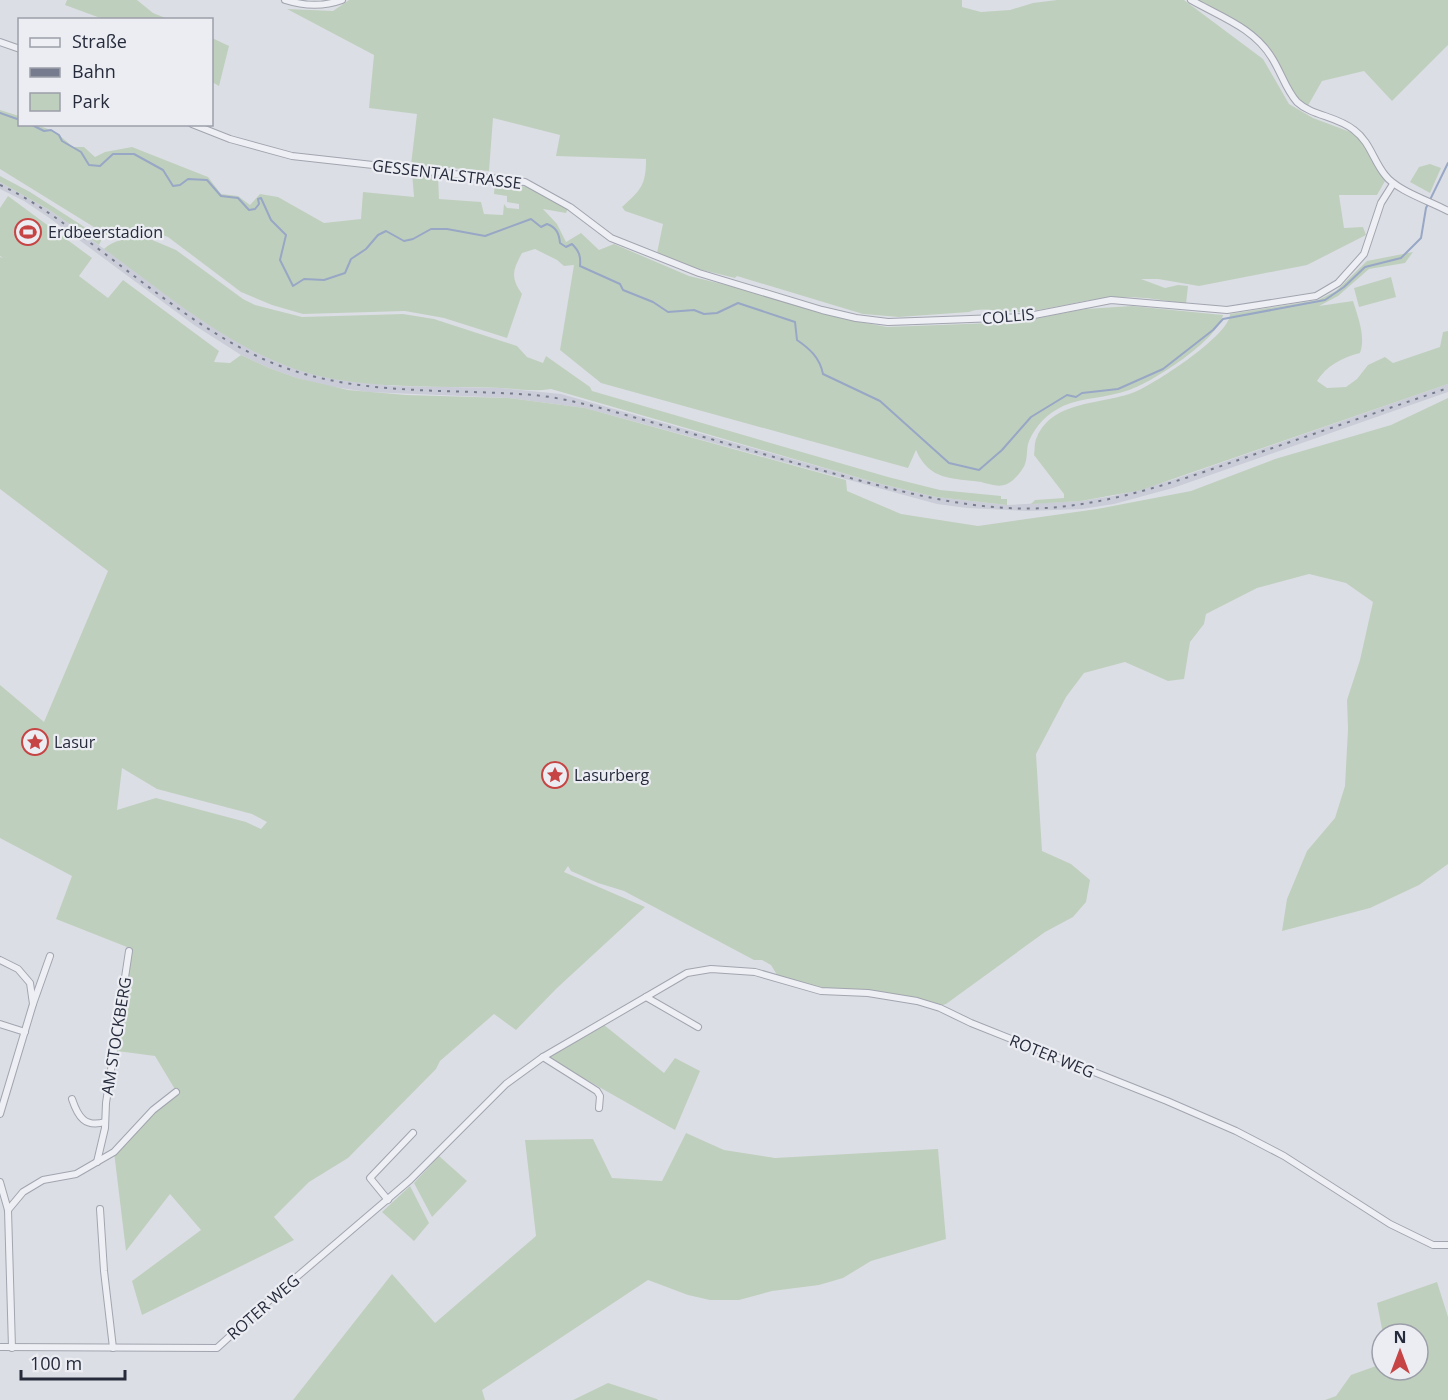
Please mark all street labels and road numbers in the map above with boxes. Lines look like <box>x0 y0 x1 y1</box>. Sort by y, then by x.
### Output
street label: GESSENTALSTRASSE <box>371 154 523 194</box>
street label: COLLIS <box>981 303 1035 329</box>
street label: AM STOCKBERG <box>96 975 136 1097</box>
street label: ROTER WEG <box>1006 1029 1098 1083</box>
street label: ROTER WEG <box>222 1269 304 1345</box>

